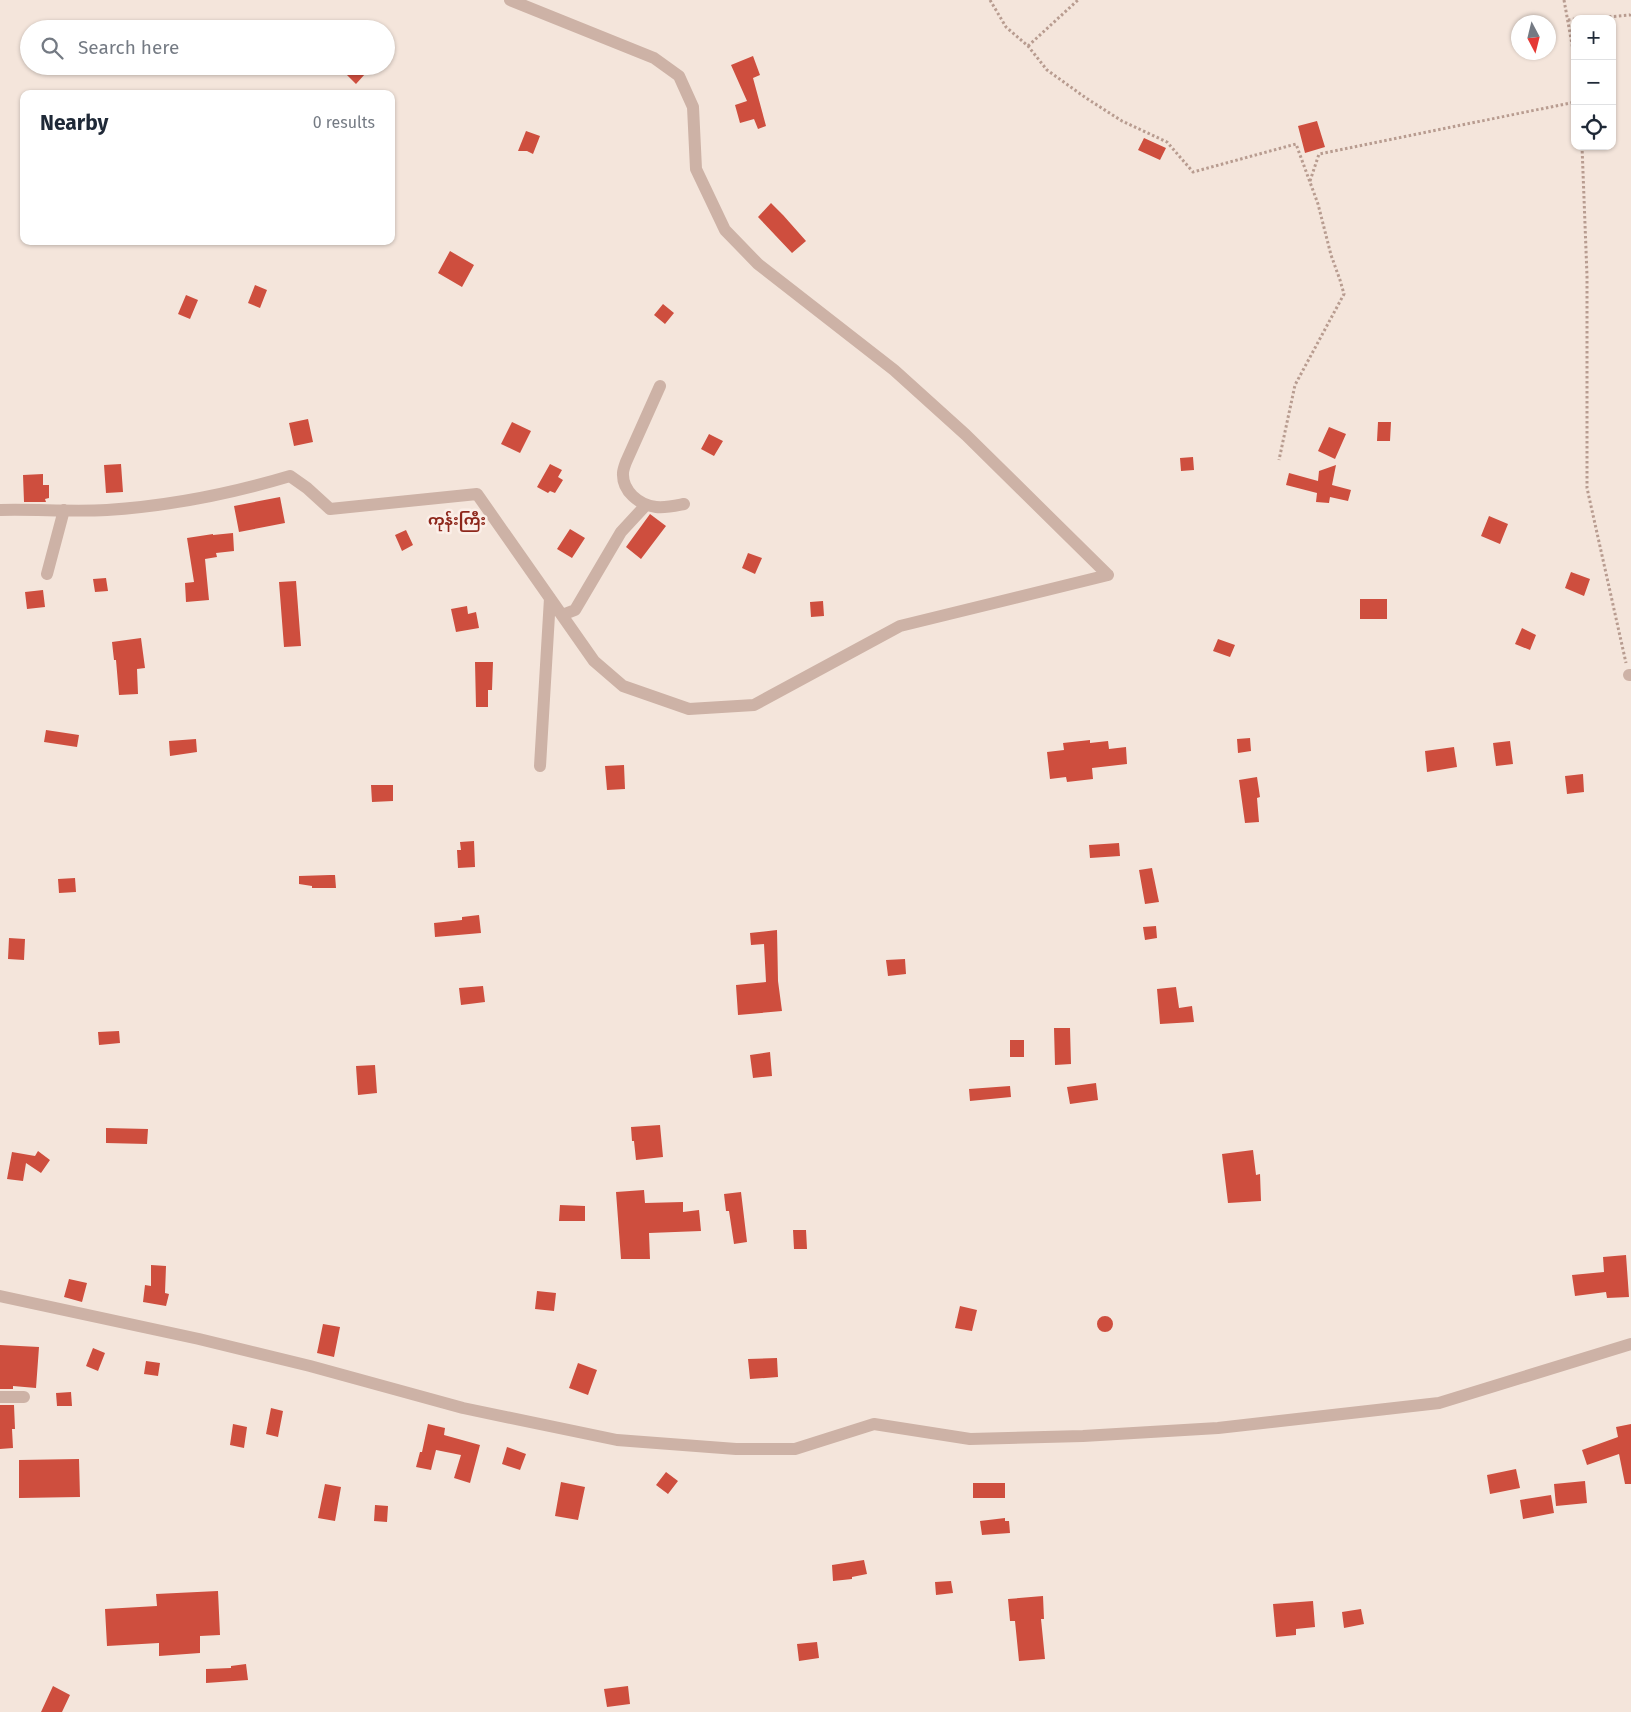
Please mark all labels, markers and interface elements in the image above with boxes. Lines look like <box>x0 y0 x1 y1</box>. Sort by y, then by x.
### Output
north arrow <box>1511 15 1556 60</box>
map controls <box>1571 15 1616 150</box>
button: + <box>1571 15 1616 60</box>
search box <box>20 20 395 75</box>
icon: search <box>38 34 66 62</box>
text: Search here <box>78 36 179 59</box>
button: − <box>1571 60 1616 105</box>
button: locate <box>1571 105 1616 150</box>
text: Nearby <box>40 110 108 136</box>
text: 0 results <box>313 113 375 132</box>
district label: ကုန်းကြီး <box>428 510 486 532</box>

